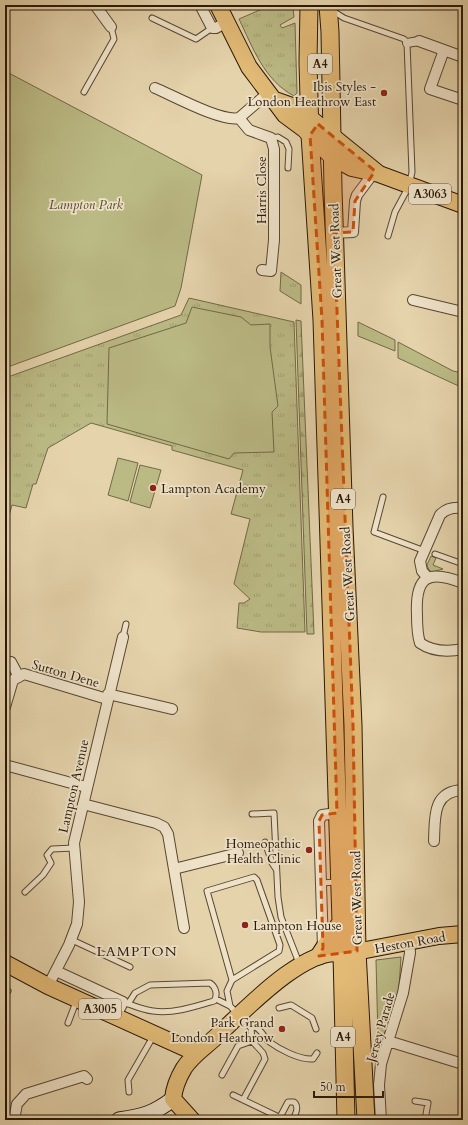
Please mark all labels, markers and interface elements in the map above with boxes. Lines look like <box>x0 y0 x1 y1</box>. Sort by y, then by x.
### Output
road number: A4 <box>308 54 332 74</box>
place label: Ibis Styles - London Heathrow East <box>247 78 376 111</box>
marker: Ibis Styles - London Heathrow East <box>379 88 389 98</box>
street label: Harris Close <box>253 156 271 224</box>
road number: A3063 <box>409 184 451 204</box>
park label: Lampton Park <box>49 196 124 214</box>
street label: Great West Road <box>325 203 347 299</box>
place label: Lampton Academy <box>161 480 266 498</box>
marker: Lampton Academy <box>148 483 158 493</box>
road number: A4 <box>331 489 355 509</box>
street label: Great West Road <box>337 526 359 622</box>
street label: Sutton Dene <box>30 656 102 692</box>
street label: Lampton Avenue <box>54 738 94 835</box>
place label: Homeopathic Health Clinic <box>226 835 301 868</box>
marker: Homeopathic Health Clinic <box>304 845 314 855</box>
street label: Great West Road <box>347 850 367 946</box>
place label: Lampton House <box>253 917 342 935</box>
marker: Lampton House <box>240 920 250 930</box>
street label: Heston Road <box>373 928 447 958</box>
district label: LAMPTON <box>96 942 178 961</box>
street label: Jersey Parade <box>362 990 400 1066</box>
road number: A3005 <box>79 999 121 1019</box>
place label: Park Grand London Heathrow <box>171 1014 275 1047</box>
marker: Park Grand London Heathrow <box>277 1024 287 1034</box>
road number: A4 <box>331 1027 355 1047</box>
scale bar <box>314 1073 383 1099</box>
text: 50 m <box>320 1079 347 1095</box>

